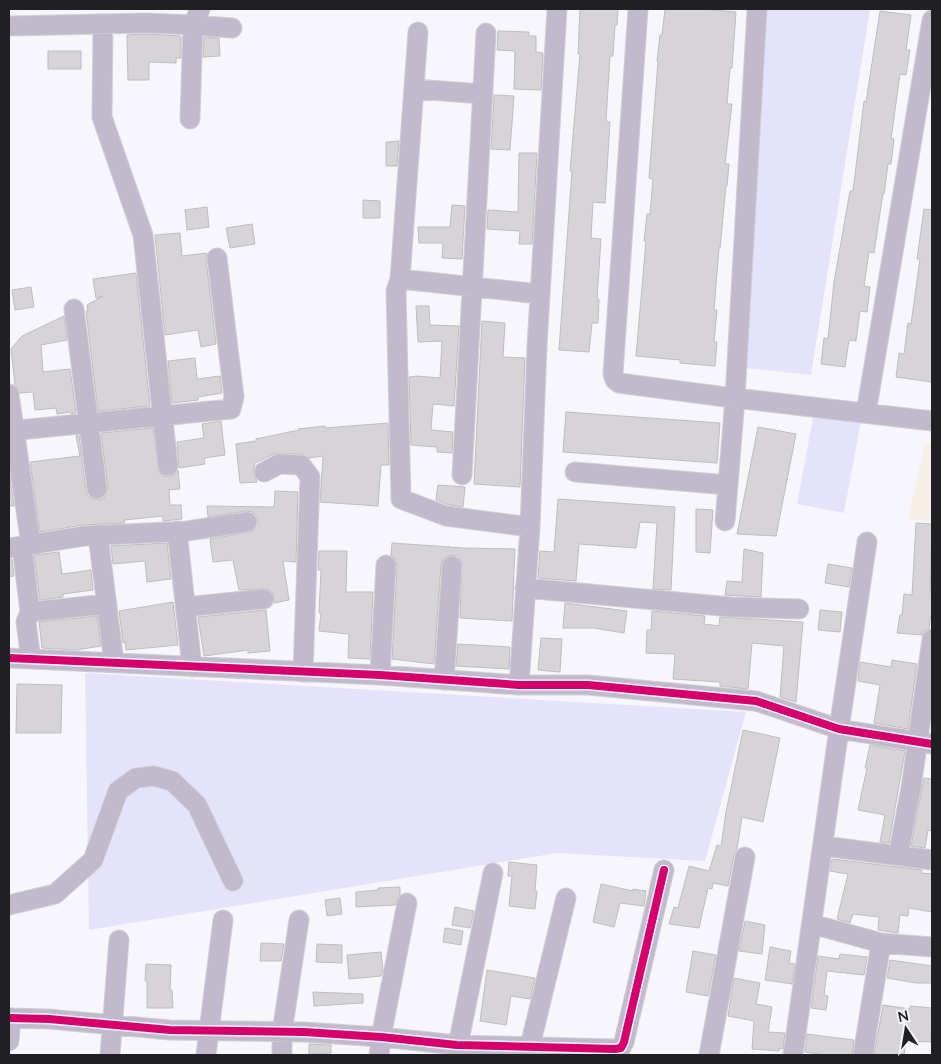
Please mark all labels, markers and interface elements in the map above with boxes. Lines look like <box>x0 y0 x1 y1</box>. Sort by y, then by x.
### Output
north arrow <box>881 1004 931 1054</box>
text: N <box>896 1006 910 1025</box>

